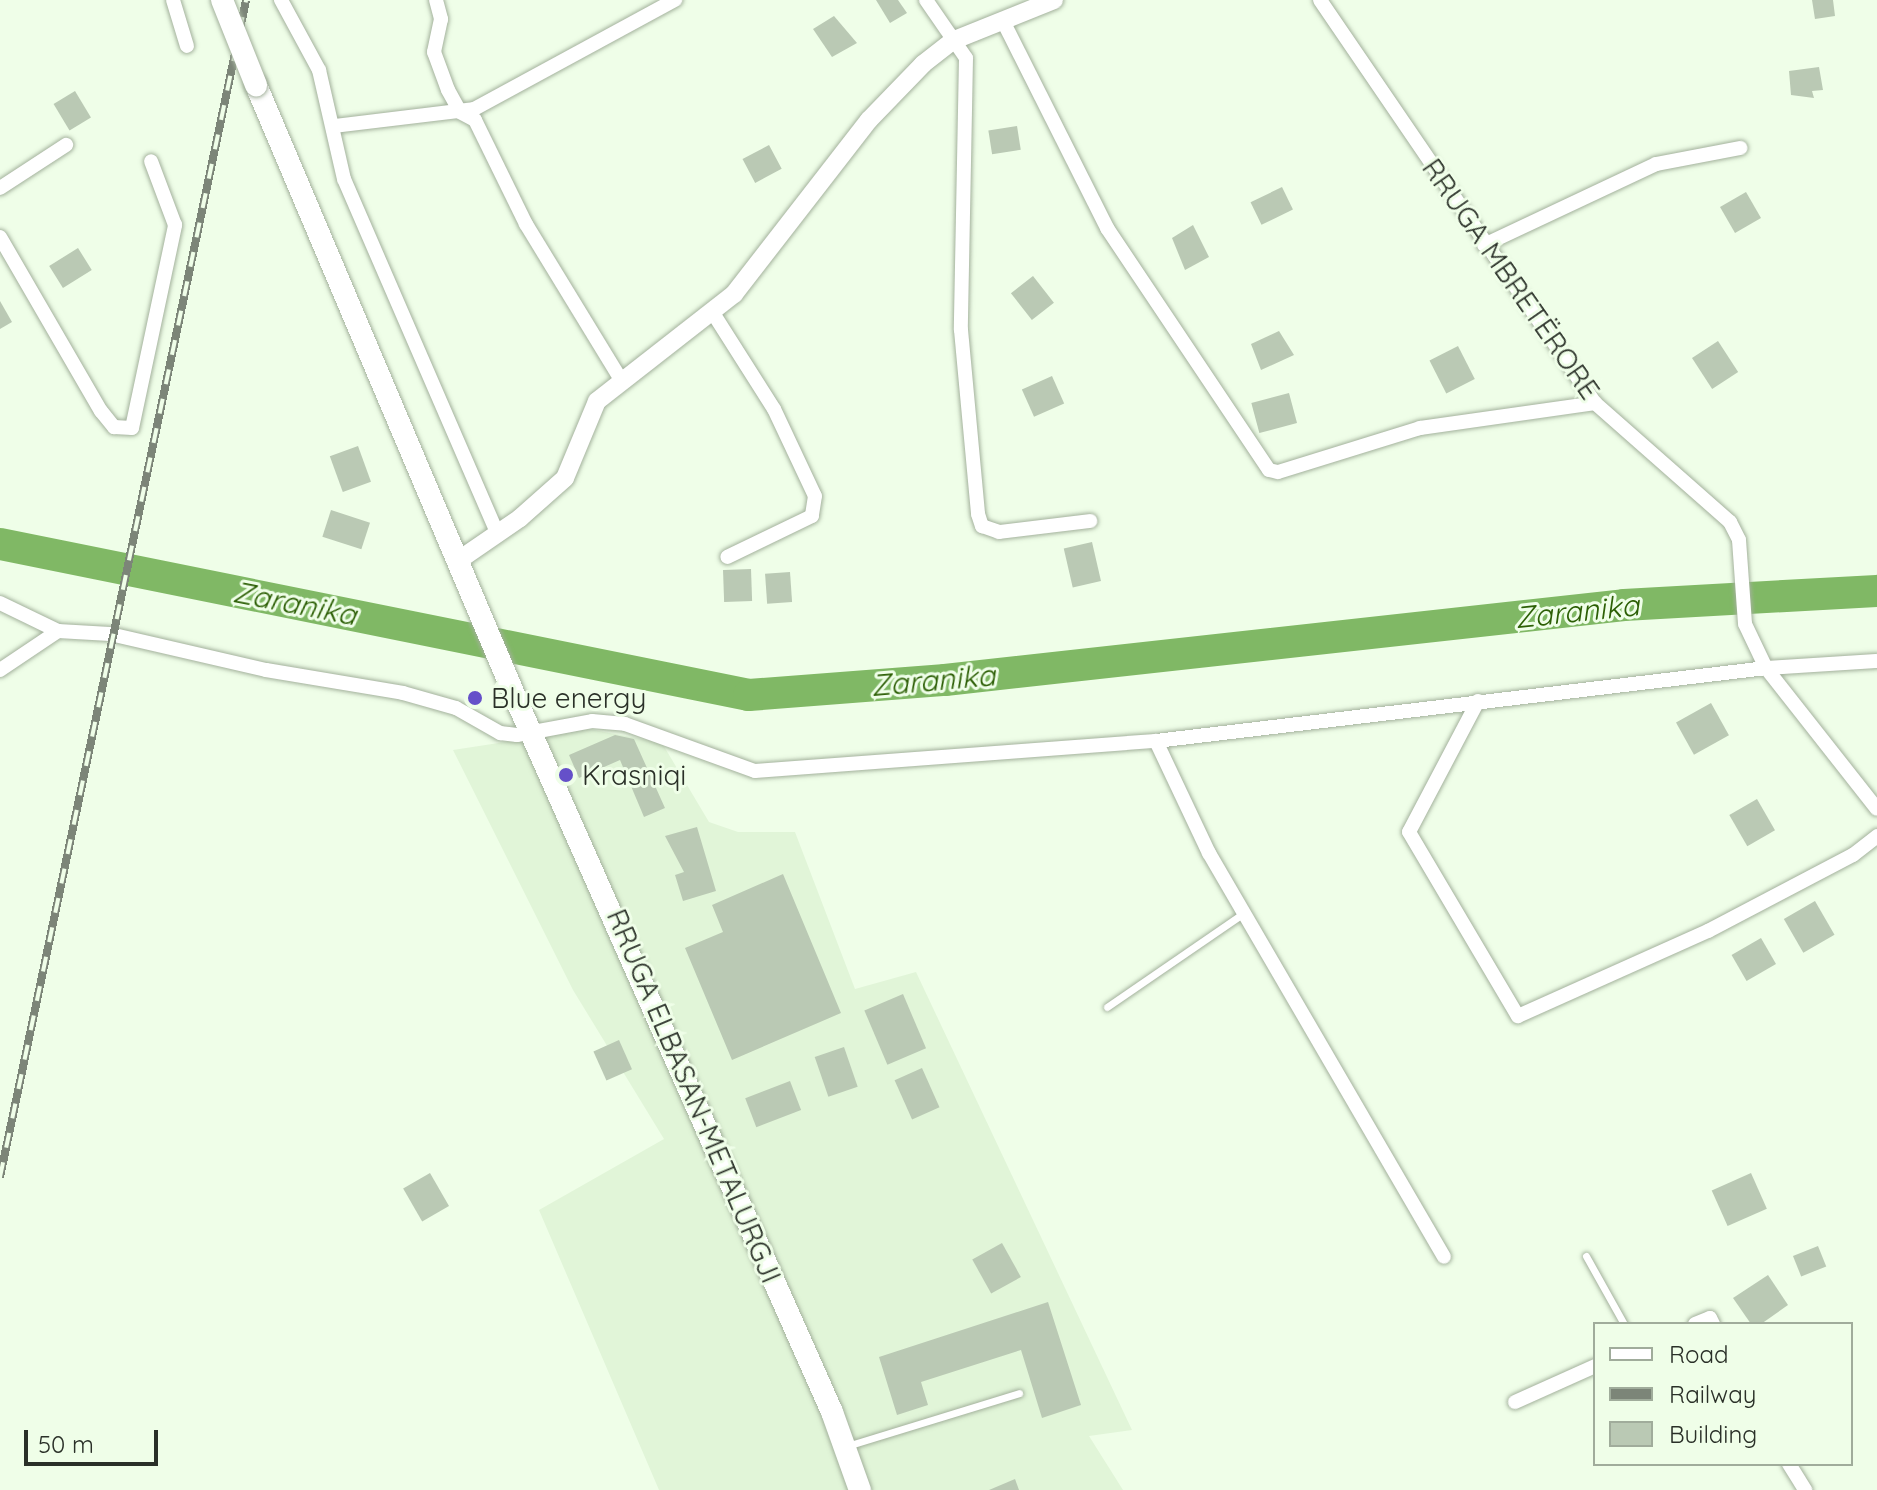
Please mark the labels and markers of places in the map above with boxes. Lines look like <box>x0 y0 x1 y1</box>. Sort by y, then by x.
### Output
place label: Blue energy <box>491 681 646 715</box>
marker: Blue energy <box>466 689 484 707</box>
place label: Krasniqi <box>582 758 686 792</box>
marker: Krasniqi <box>557 766 575 784</box>

